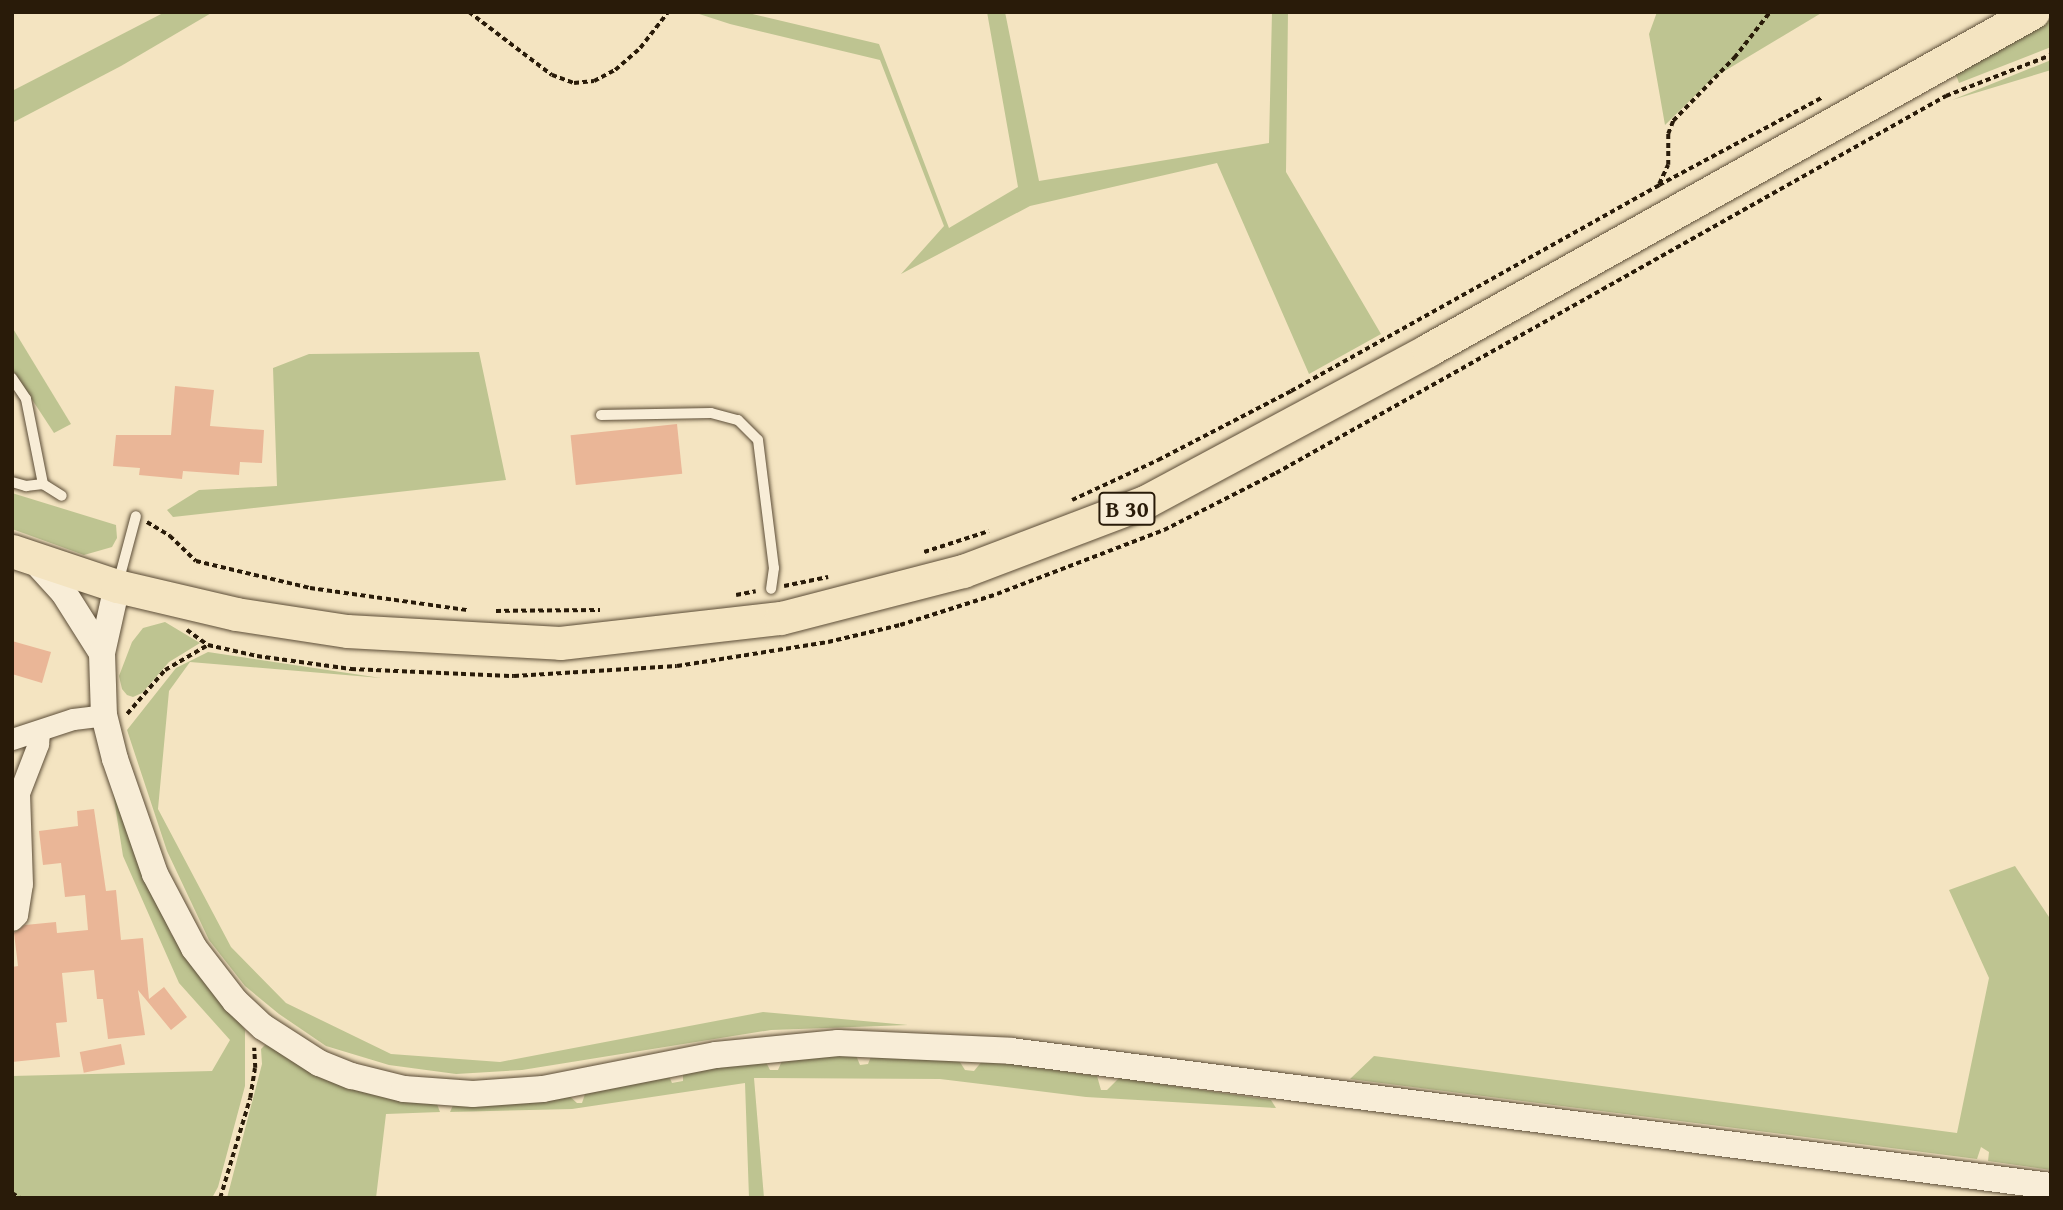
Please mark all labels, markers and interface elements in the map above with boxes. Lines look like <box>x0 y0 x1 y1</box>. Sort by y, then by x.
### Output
road number: B 30 <box>1097 489 1157 528</box>

